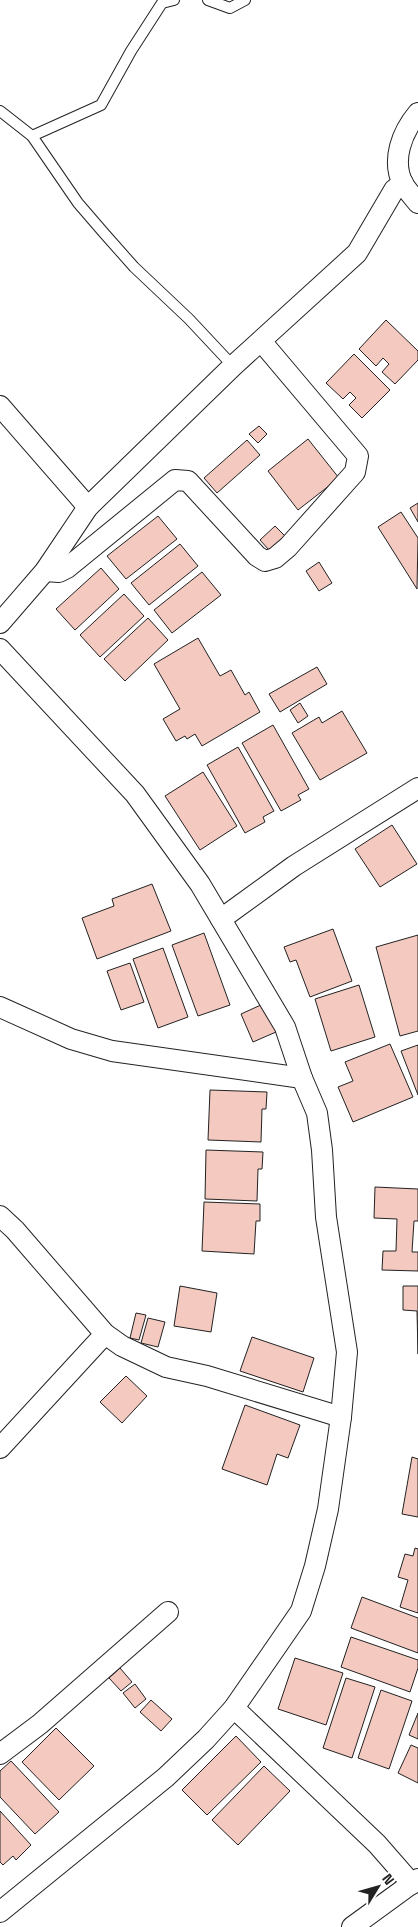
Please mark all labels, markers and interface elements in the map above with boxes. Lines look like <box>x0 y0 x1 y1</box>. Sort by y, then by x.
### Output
north arrow <box>353 1862 403 1912</box>
text: N <box>378 1870 398 1888</box>

